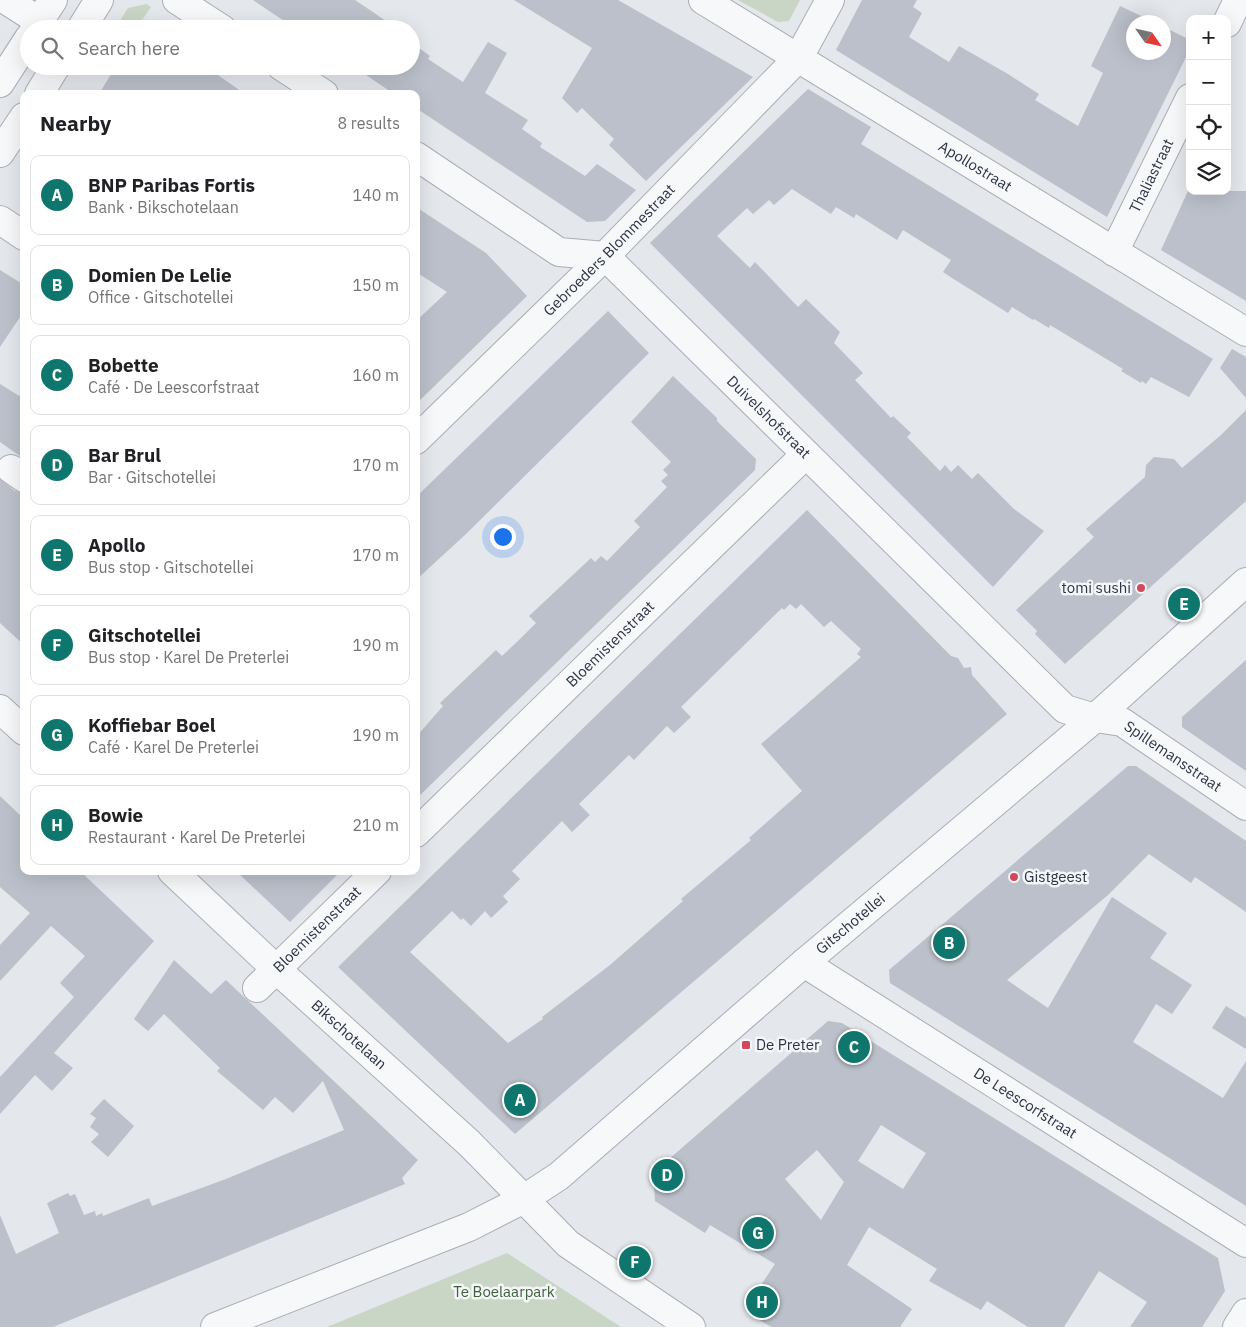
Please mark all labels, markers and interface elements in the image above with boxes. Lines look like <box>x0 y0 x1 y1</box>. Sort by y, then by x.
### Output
north arrow <box>1126 15 1171 60</box>
map controls <box>1186 15 1231 195</box>
button: + <box>1186 15 1231 60</box>
search box <box>20 20 420 75</box>
icon: search <box>38 34 66 62</box>
text: Search here <box>78 36 180 60</box>
button: − <box>1186 60 1231 105</box>
button: locate <box>1186 105 1231 150</box>
text: Nearby <box>40 109 111 137</box>
text: 8 results <box>337 113 400 133</box>
street label: Thaliastraat <box>1125 135 1177 216</box>
street label: Apollostraat <box>935 136 1016 196</box>
button: layers <box>1186 150 1231 195</box>
text: BNP Paribas Fortis <box>88 173 255 197</box>
street label: Gebroeders Blommestraat <box>539 180 679 320</box>
text: A <box>52 185 62 205</box>
text: 140 m <box>352 185 399 205</box>
text: Bank · Bikschotelaan <box>88 197 239 217</box>
text: Domien De Lelie <box>88 263 232 287</box>
text: B <box>52 275 62 295</box>
text: 150 m <box>352 275 399 295</box>
text: Office · Gitschotellei <box>88 287 233 307</box>
text: Bobette <box>88 353 159 377</box>
text: C <box>52 365 62 385</box>
text: 160 m <box>352 365 399 385</box>
street label: Duivelshofstraat <box>723 371 815 462</box>
text: Café · De Leescorfstraat <box>88 377 260 397</box>
text: Bar Brul <box>88 443 161 467</box>
text: D <box>51 455 63 475</box>
text: 170 m <box>352 455 399 475</box>
text: Bar · Gitschotellei <box>88 467 216 487</box>
your location <box>490 524 516 550</box>
text: Apollo <box>88 533 145 557</box>
text: E <box>52 545 62 565</box>
text: 170 m <box>352 545 399 565</box>
text: Bus stop · Gitschotellei <box>88 557 254 577</box>
place label: tomi sushi <box>1062 578 1131 597</box>
marker: tomi sushi <box>1135 582 1147 594</box>
pin: E <box>1168 585 1200 623</box>
street label: Bloemistenstraat <box>562 597 658 691</box>
text: Gitschotellei <box>88 623 201 647</box>
text: F <box>52 635 62 655</box>
text: 190 m <box>352 635 399 655</box>
text: Bus stop · Karel De Preterlei <box>88 647 289 667</box>
text: Koffiebar Boel <box>88 713 216 737</box>
street label: Spillemansstraat <box>1121 716 1225 796</box>
text: G <box>51 725 63 745</box>
text: 190 m <box>352 725 399 745</box>
text: Café · Karel De Preterlei <box>88 737 259 757</box>
text: Bowie <box>88 803 143 827</box>
text: H <box>51 815 63 835</box>
text: 210 m <box>352 815 399 835</box>
text: Restaurant · Karel De Preterlei <box>88 827 305 847</box>
place label: Gistgeest <box>1024 867 1087 886</box>
marker: Gistgeest <box>1008 871 1020 883</box>
street label: Bloemistenstraat <box>269 882 365 976</box>
street label: Gitschotellei <box>812 889 889 958</box>
pin: B <box>933 924 965 962</box>
street label: Bikschotelaan <box>307 995 391 1073</box>
pin: C <box>838 1028 870 1066</box>
place label: De Preter <box>756 1035 820 1054</box>
marker: De Preter <box>740 1039 752 1051</box>
street label: De Leescorfstraat <box>970 1063 1081 1143</box>
pin: A <box>504 1081 536 1119</box>
pin: D <box>651 1156 683 1194</box>
pin: G <box>742 1214 774 1252</box>
pin: F <box>619 1243 651 1281</box>
park label: Te Boelaarpark <box>453 1282 555 1301</box>
pin: H <box>746 1283 778 1321</box>

